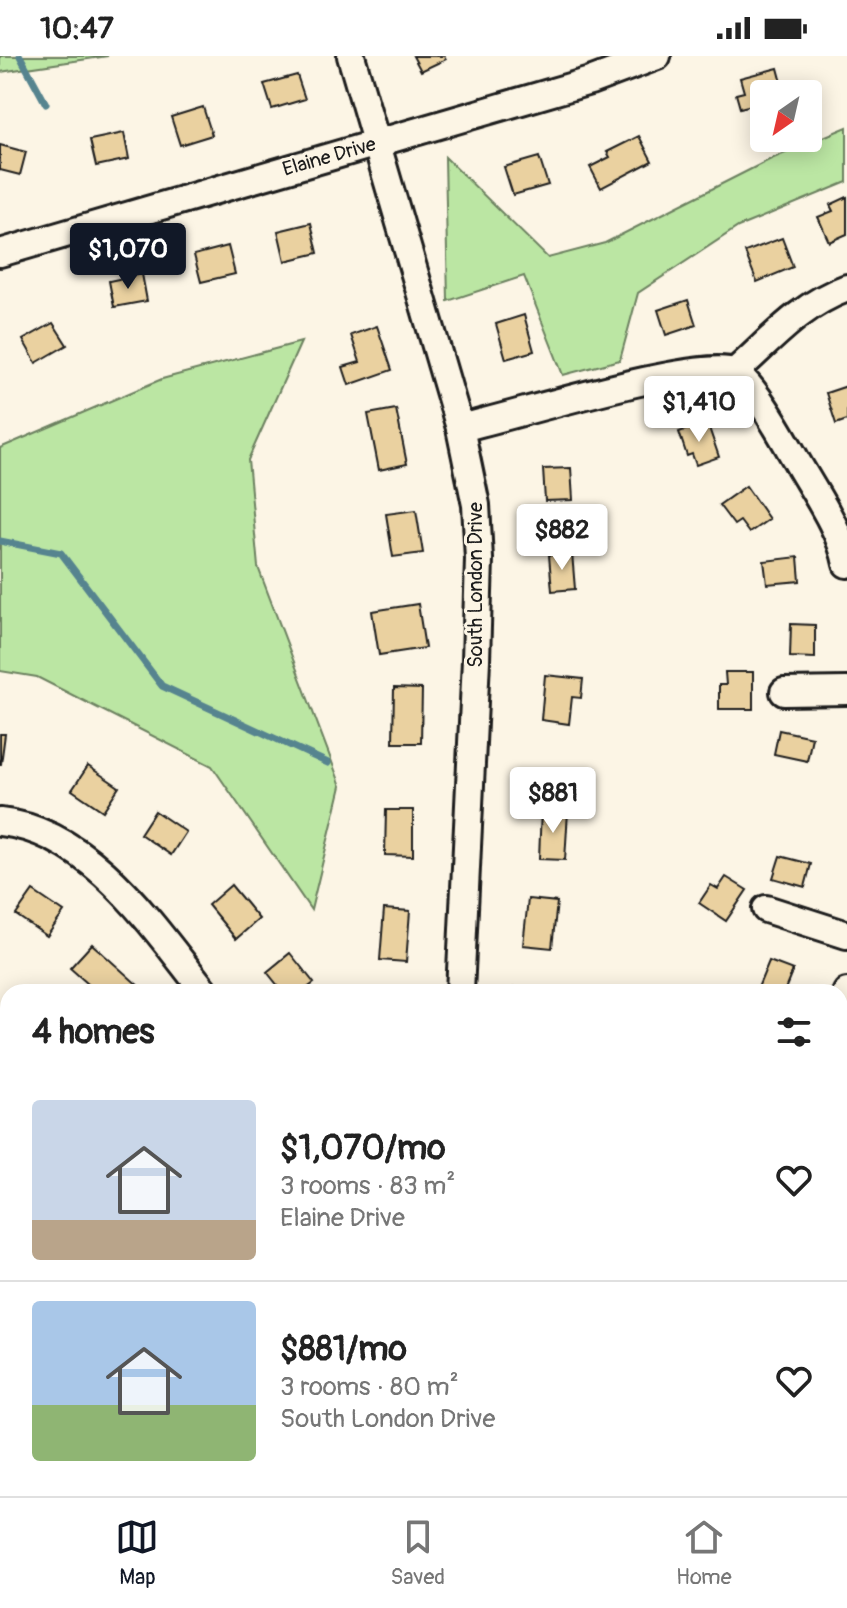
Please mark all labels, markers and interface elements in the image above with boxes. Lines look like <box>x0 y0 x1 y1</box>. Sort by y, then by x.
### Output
text: 10:47 <box>40 10 114 47</box>
north arrow <box>750 80 822 152</box>
map controls <box>750 80 822 152</box>
street label: Elaine Drive <box>280 131 379 182</box>
pin: $1,070 <box>63 223 193 291</box>
text: $1,070 <box>88 233 168 265</box>
pin: $1,410 <box>634 376 764 444</box>
text: $1,410 <box>662 386 736 418</box>
street label: South London Drive <box>463 502 488 668</box>
pin: $882 <box>515 504 609 572</box>
text: $882 <box>535 514 589 546</box>
pin: $881 <box>506 767 600 835</box>
text: $881 <box>528 777 578 809</box>
icon: filters <box>772 1010 816 1054</box>
text: 4 homes <box>32 1011 154 1054</box>
text: $1,070/mo <box>280 1127 445 1170</box>
icon: home <box>96 1132 192 1228</box>
icon: heart <box>772 1158 816 1202</box>
text: 3 rooms · 83 m² <box>280 1170 455 1202</box>
text: Elaine Drive <box>280 1202 405 1234</box>
text: $881/mo <box>280 1328 407 1371</box>
icon: home <box>96 1333 192 1429</box>
icon: heart <box>772 1359 816 1403</box>
text: 3 rooms · 80 m² <box>280 1371 459 1403</box>
text: South London Drive <box>280 1403 495 1435</box>
tab: Map <box>115 1515 159 1591</box>
tab: Saved <box>390 1515 445 1591</box>
tab: Home <box>676 1515 731 1591</box>

